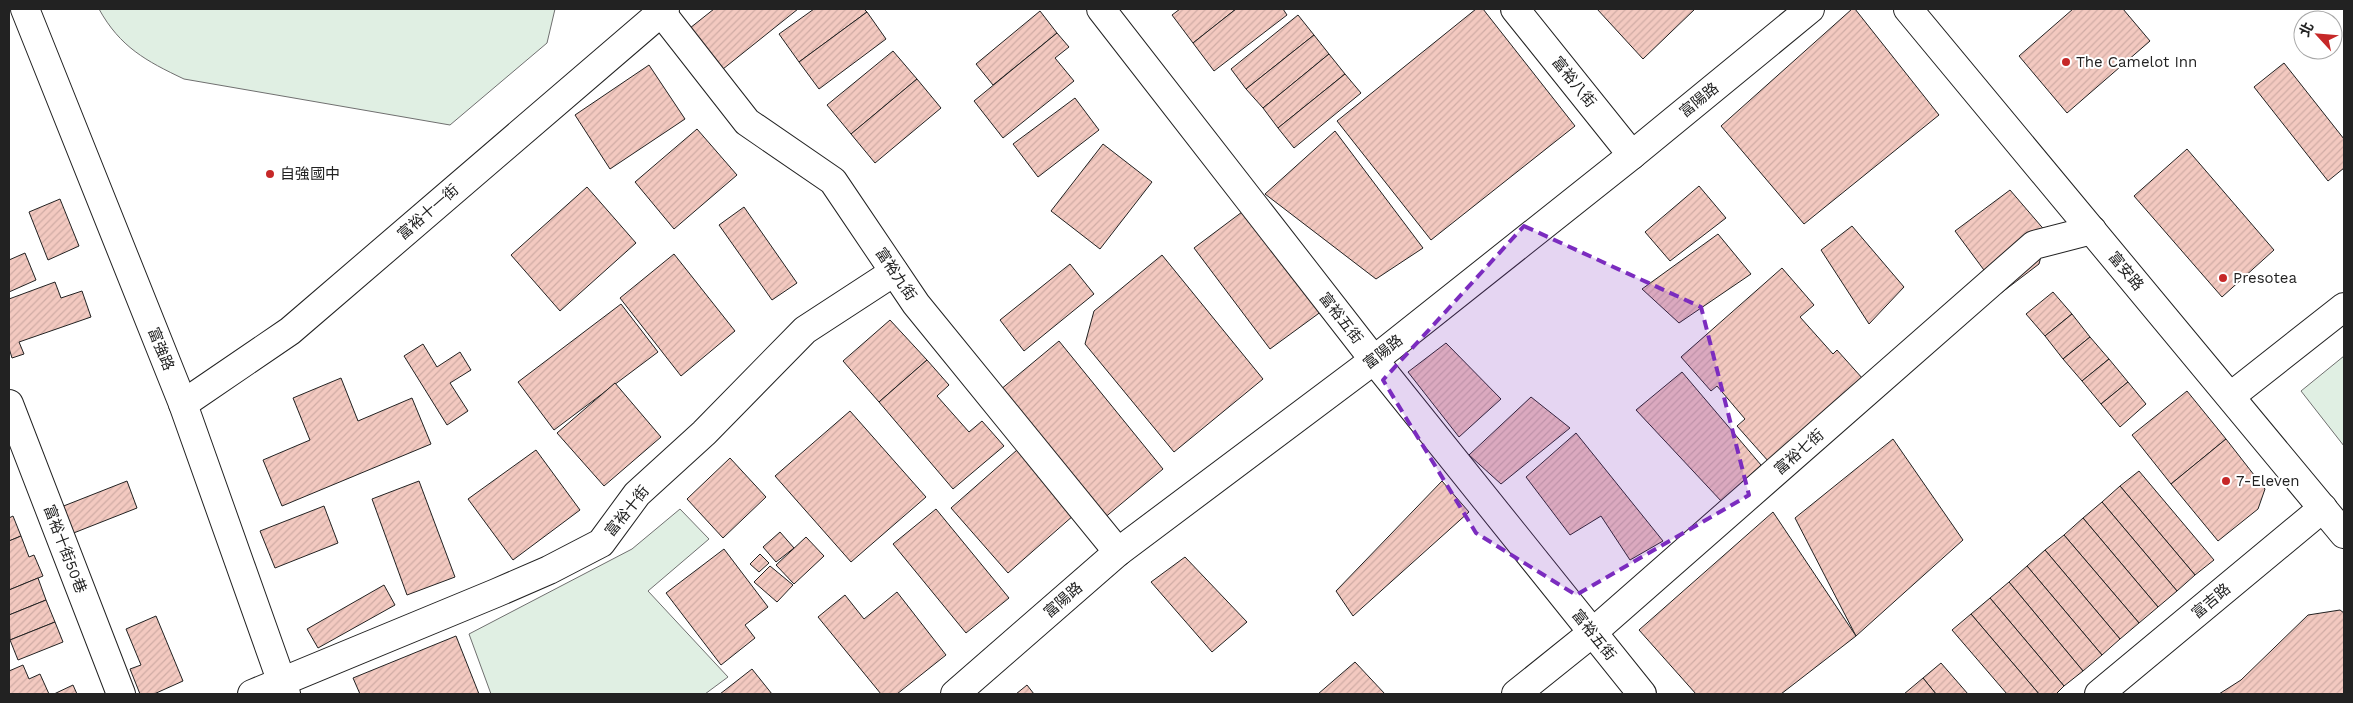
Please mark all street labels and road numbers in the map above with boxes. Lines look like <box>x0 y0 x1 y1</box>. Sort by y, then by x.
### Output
street label: 富裕八街 <box>1548 53 1600 111</box>
street label: 富陽路 <box>1676 79 1722 121</box>
street label: 富裕十一街 <box>394 181 462 243</box>
street label: 富裕九街 <box>872 244 920 304</box>
street label: 富安路 <box>2105 248 2147 294</box>
street label: 富裕五街 <box>1315 289 1367 347</box>
street label: 富強路 <box>144 325 178 373</box>
street label: 富陽路 <box>1360 331 1406 373</box>
street label: 富裕七街 <box>1770 426 1828 478</box>
street label: 富裕十街 <box>601 482 653 540</box>
street label: 富裕十街50巷 <box>40 502 90 596</box>
street label: 富陽路 <box>1040 578 1086 622</box>
street label: 富吉路 <box>2188 580 2234 622</box>
street label: 富裕五街 <box>1568 606 1620 664</box>

